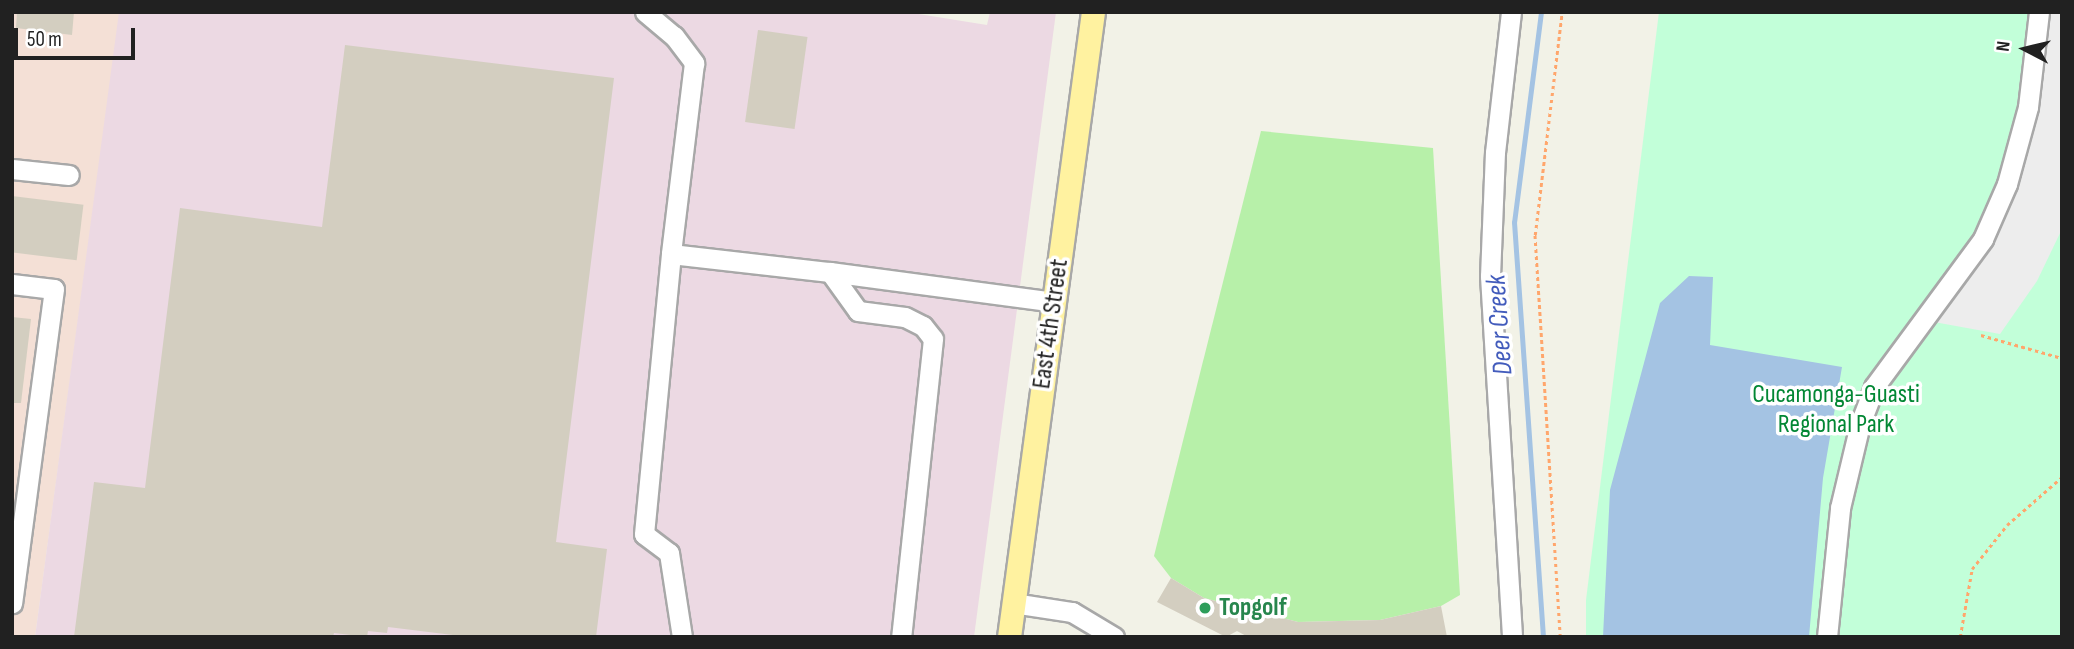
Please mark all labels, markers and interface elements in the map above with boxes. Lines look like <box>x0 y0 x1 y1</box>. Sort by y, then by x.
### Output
scale bar <box>18 14 138 58</box>
north arrow <box>1990 14 2060 84</box>
text: 50 m <box>27 27 62 52</box>
text: N <box>1992 40 2016 53</box>
street label: East 4th Street <box>1026 257 1076 391</box>
water label: Deer Creek <box>1480 274 1520 376</box>
park label: Cucamonga-Guasti Regional Park <box>1752 379 1920 440</box>
place label: Topgolf <box>1219 592 1287 624</box>
marker: Topgolf <box>1197 600 1213 616</box>

